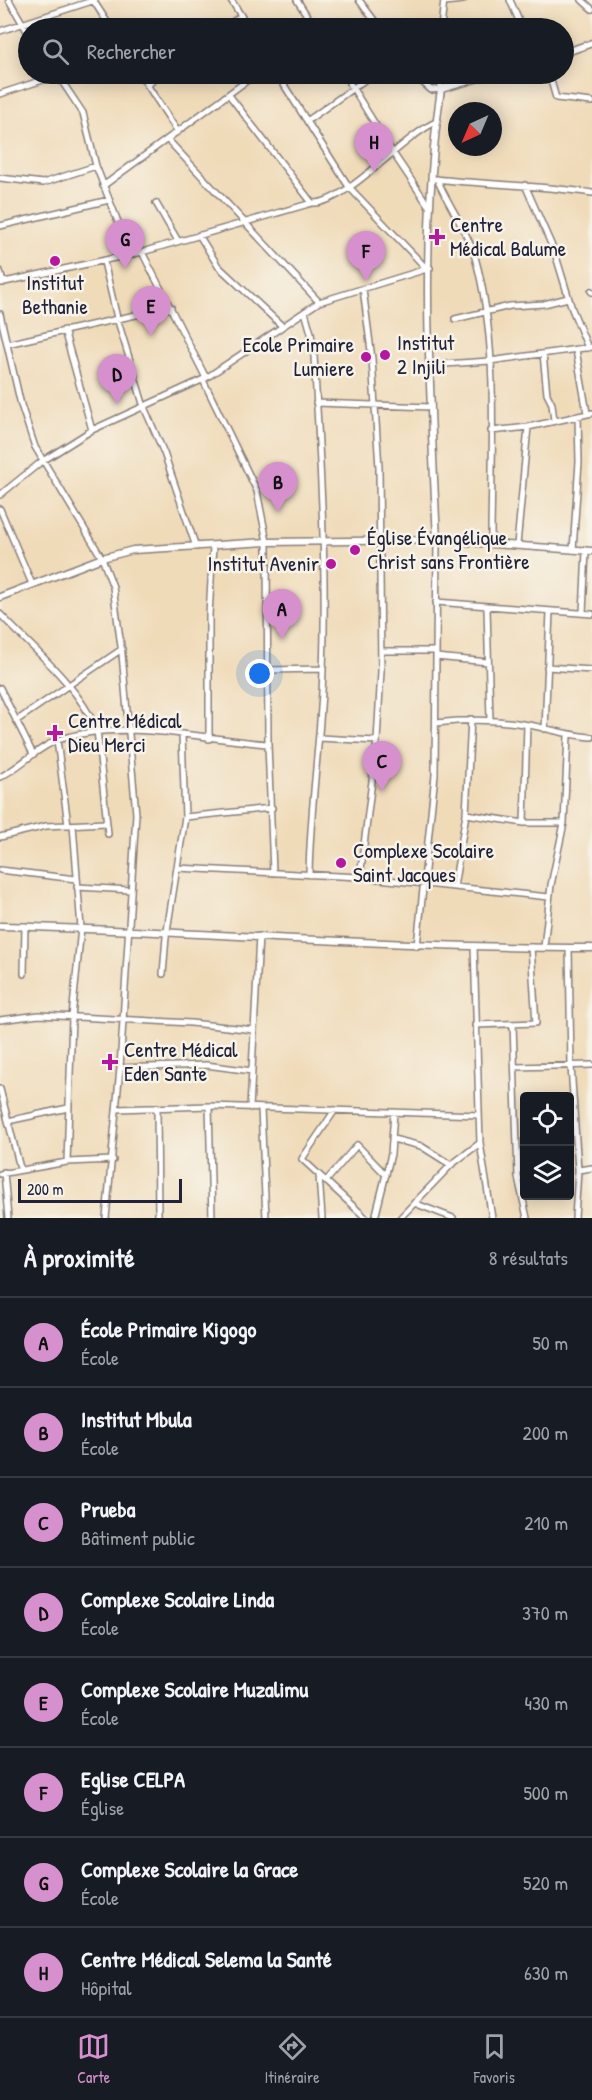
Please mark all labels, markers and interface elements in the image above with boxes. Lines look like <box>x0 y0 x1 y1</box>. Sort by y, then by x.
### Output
search box <box>18 18 574 84</box>
icon: search <box>39 35 72 68</box>
text: Rechercher <box>87 36 176 66</box>
north arrow <box>448 102 502 156</box>
pin: H <box>354 122 394 172</box>
place label: Centre Médical Balume <box>450 210 566 263</box>
pin: G <box>106 220 144 269</box>
marker: Centre Médical Balume <box>428 228 446 246</box>
pin: F <box>346 232 386 281</box>
marker: Institut Bethanie <box>48 254 62 268</box>
place label: Institut Bethanie <box>22 268 88 321</box>
pin: E <box>132 286 170 336</box>
place label: Institut 2 Injili <box>397 328 455 381</box>
place label: Ecole Primaire Lumiere <box>243 330 354 383</box>
marker: Institut 2 Injili <box>378 348 392 362</box>
marker: Ecole Primaire Lumiere <box>359 350 373 364</box>
pin: D <box>98 354 136 404</box>
pin: B <box>258 462 298 512</box>
place label: Église Évangélique Christ sans Frontière <box>367 523 530 576</box>
marker: Église Évangélique Christ sans Frontière <box>348 543 362 557</box>
place label: Institut Avenir <box>208 549 319 578</box>
marker: Institut Avenir <box>324 557 338 571</box>
pin: A <box>262 590 302 639</box>
your location <box>245 659 274 688</box>
place label: Centre Médical Dieu Merci <box>68 706 182 759</box>
marker: Centre Médical Dieu Merci <box>46 724 64 742</box>
pin: C <box>362 742 401 791</box>
place label: Complexe Scolaire Saint Jacques <box>353 836 494 889</box>
marker: Complexe Scolaire Saint Jacques <box>334 856 348 870</box>
place label: Centre Médical Eden Sante <box>124 1035 238 1088</box>
marker: Centre Médical Eden Sante <box>101 1053 119 1071</box>
map controls <box>520 1092 574 1200</box>
button: locate <box>520 1092 574 1146</box>
button: layers <box>520 1146 574 1200</box>
scale bar <box>18 1176 182 1204</box>
text: 200 m <box>27 1178 63 1200</box>
text: À proximité <box>24 1240 135 1275</box>
text: 8 résultats <box>489 1244 568 1271</box>
text: École Primaire Kigogo <box>81 1314 256 1344</box>
text: A <box>39 1329 48 1356</box>
text: 50 m <box>532 1329 568 1356</box>
text: École <box>81 1344 119 1371</box>
text: Institut Mbula <box>81 1404 192 1434</box>
text: B <box>38 1419 49 1446</box>
text: 200 m <box>523 1419 568 1446</box>
text: École <box>81 1434 119 1461</box>
text: Prueba <box>81 1494 135 1524</box>
text: C <box>38 1509 49 1536</box>
text: 210 m <box>524 1509 568 1536</box>
text: Bâtiment public <box>81 1524 195 1551</box>
text: Complexe Scolaire Linda <box>81 1584 274 1614</box>
text: D <box>39 1599 48 1626</box>
text: 370 m <box>522 1599 568 1626</box>
text: École <box>81 1614 119 1641</box>
text: Complexe Scolaire Muzalimu <box>81 1674 308 1704</box>
text: E <box>39 1689 48 1716</box>
text: 430 m <box>524 1689 568 1716</box>
text: École <box>81 1704 119 1731</box>
text: Eglise CELPA <box>81 1764 185 1794</box>
text: F <box>40 1779 47 1806</box>
text: 500 m <box>523 1779 568 1806</box>
text: Église <box>81 1794 124 1821</box>
text: Complexe Scolaire la Grace <box>81 1854 298 1884</box>
text: G <box>39 1869 48 1896</box>
text: 520 m <box>523 1869 568 1896</box>
text: École <box>81 1884 119 1911</box>
text: Centre Médical Selema la Santé <box>81 1944 332 1974</box>
text: H <box>39 1959 48 1986</box>
text: 630 m <box>524 1959 568 1986</box>
text: Hôpital <box>81 1974 132 2001</box>
tab: Carte <box>77 2030 110 2088</box>
tab: Itinéraire <box>265 2030 320 2088</box>
tab: Favoris <box>474 2030 515 2088</box>

